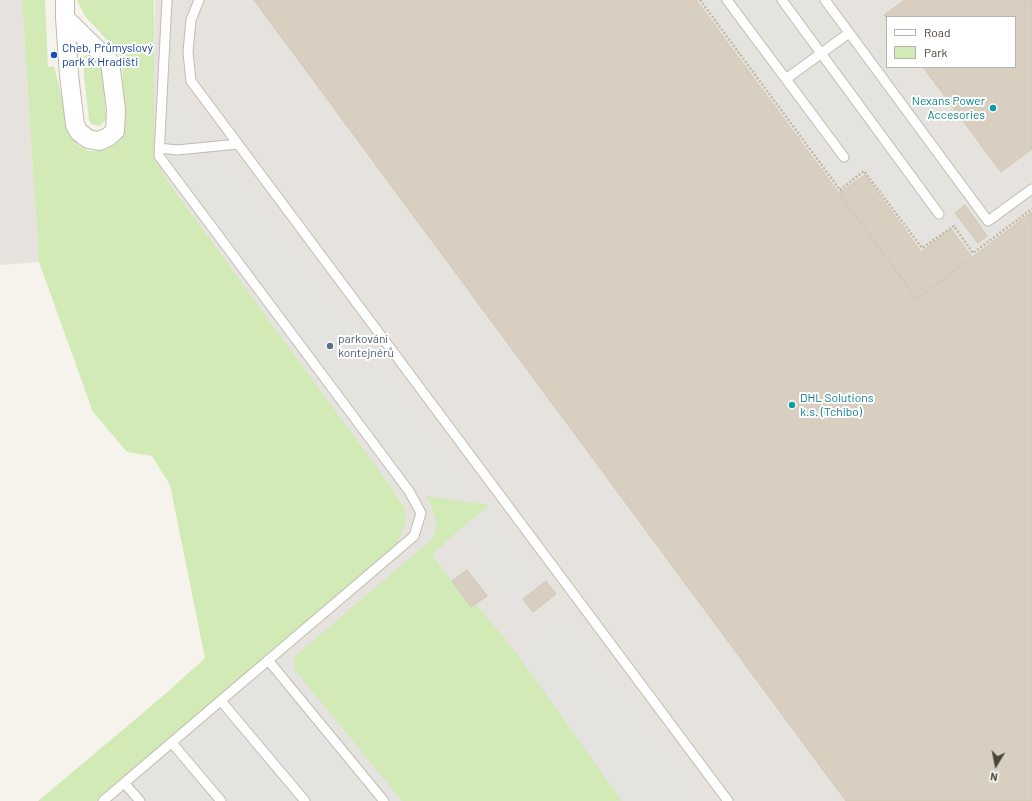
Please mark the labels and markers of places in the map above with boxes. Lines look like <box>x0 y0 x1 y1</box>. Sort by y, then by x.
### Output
place label: Cheb, Průmyslový park K Hradišti <box>62 41 153 69</box>
marker: Cheb, Průmyslový park K Hradišti <box>49 50 59 60</box>
place label: Nexans Power Accesories <box>912 94 985 122</box>
marker: Nexans Power Accesories <box>988 103 998 113</box>
place label: parkování kontejnérů <box>338 332 394 360</box>
marker: parkování kontejnérů <box>325 341 335 351</box>
place label: DHL Solutions k.s. (Tchibo) <box>800 391 873 419</box>
marker: DHL Solutions k.s. (Tchibo) <box>787 400 797 410</box>

